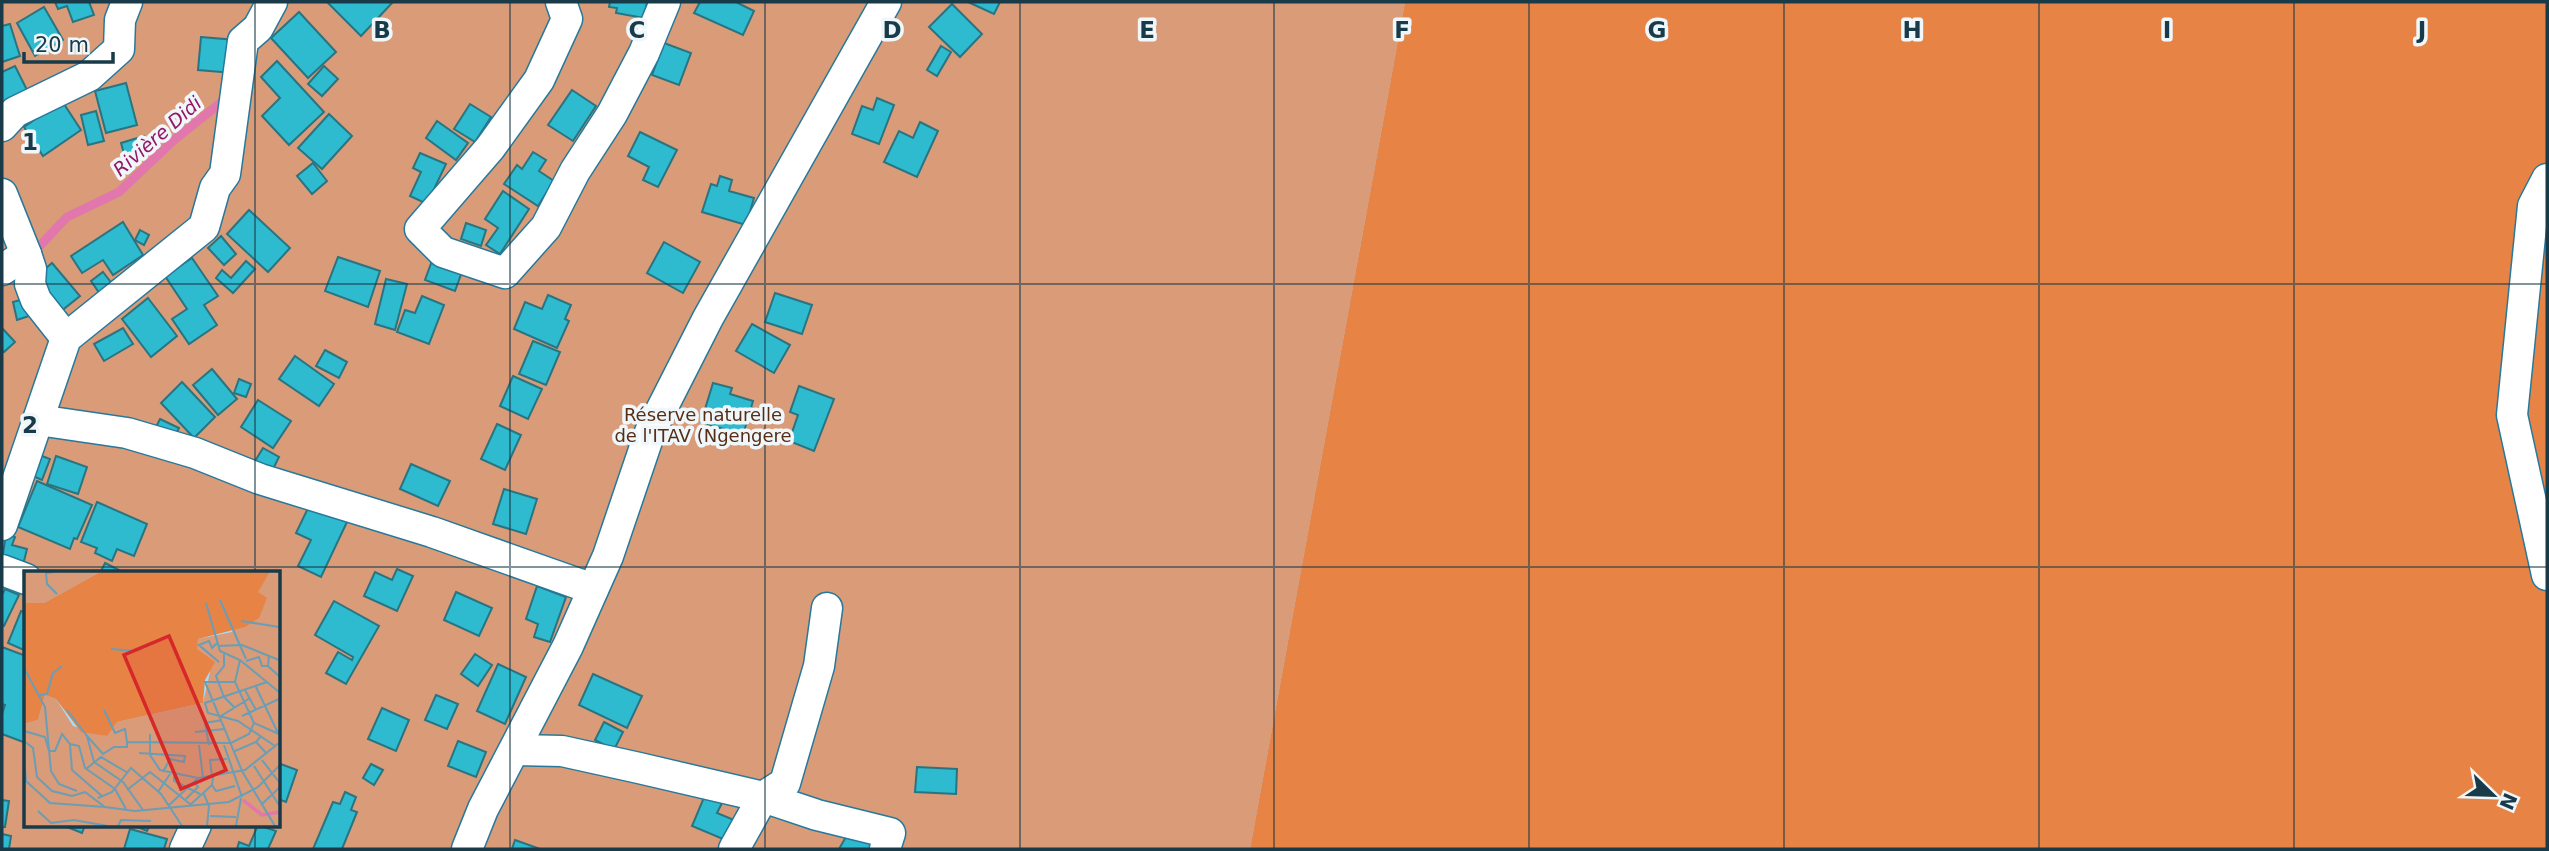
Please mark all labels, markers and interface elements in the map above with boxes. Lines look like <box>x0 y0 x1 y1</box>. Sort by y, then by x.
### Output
text: B <box>373 17 391 43</box>
text: C <box>629 17 645 43</box>
text: D <box>882 17 902 43</box>
text: E <box>1139 17 1155 43</box>
text: F <box>1394 17 1410 43</box>
text: G <box>1648 17 1666 43</box>
text: H <box>1902 17 1922 43</box>
text: I <box>2163 17 2171 43</box>
text: J <box>2416 17 2426 43</box>
scale bar <box>24 21 114 65</box>
text: 20 m <box>35 33 89 57</box>
water label: Rivière Didi <box>108 91 206 180</box>
text: 1 <box>22 129 38 155</box>
park label: Réserve naturelle de l'ITAV (Ngengere <box>614 404 792 446</box>
text: 2 <box>22 412 38 438</box>
inset map <box>24 571 280 826</box>
north arrow <box>2458 760 2528 830</box>
text: N <box>2495 790 2522 813</box>

